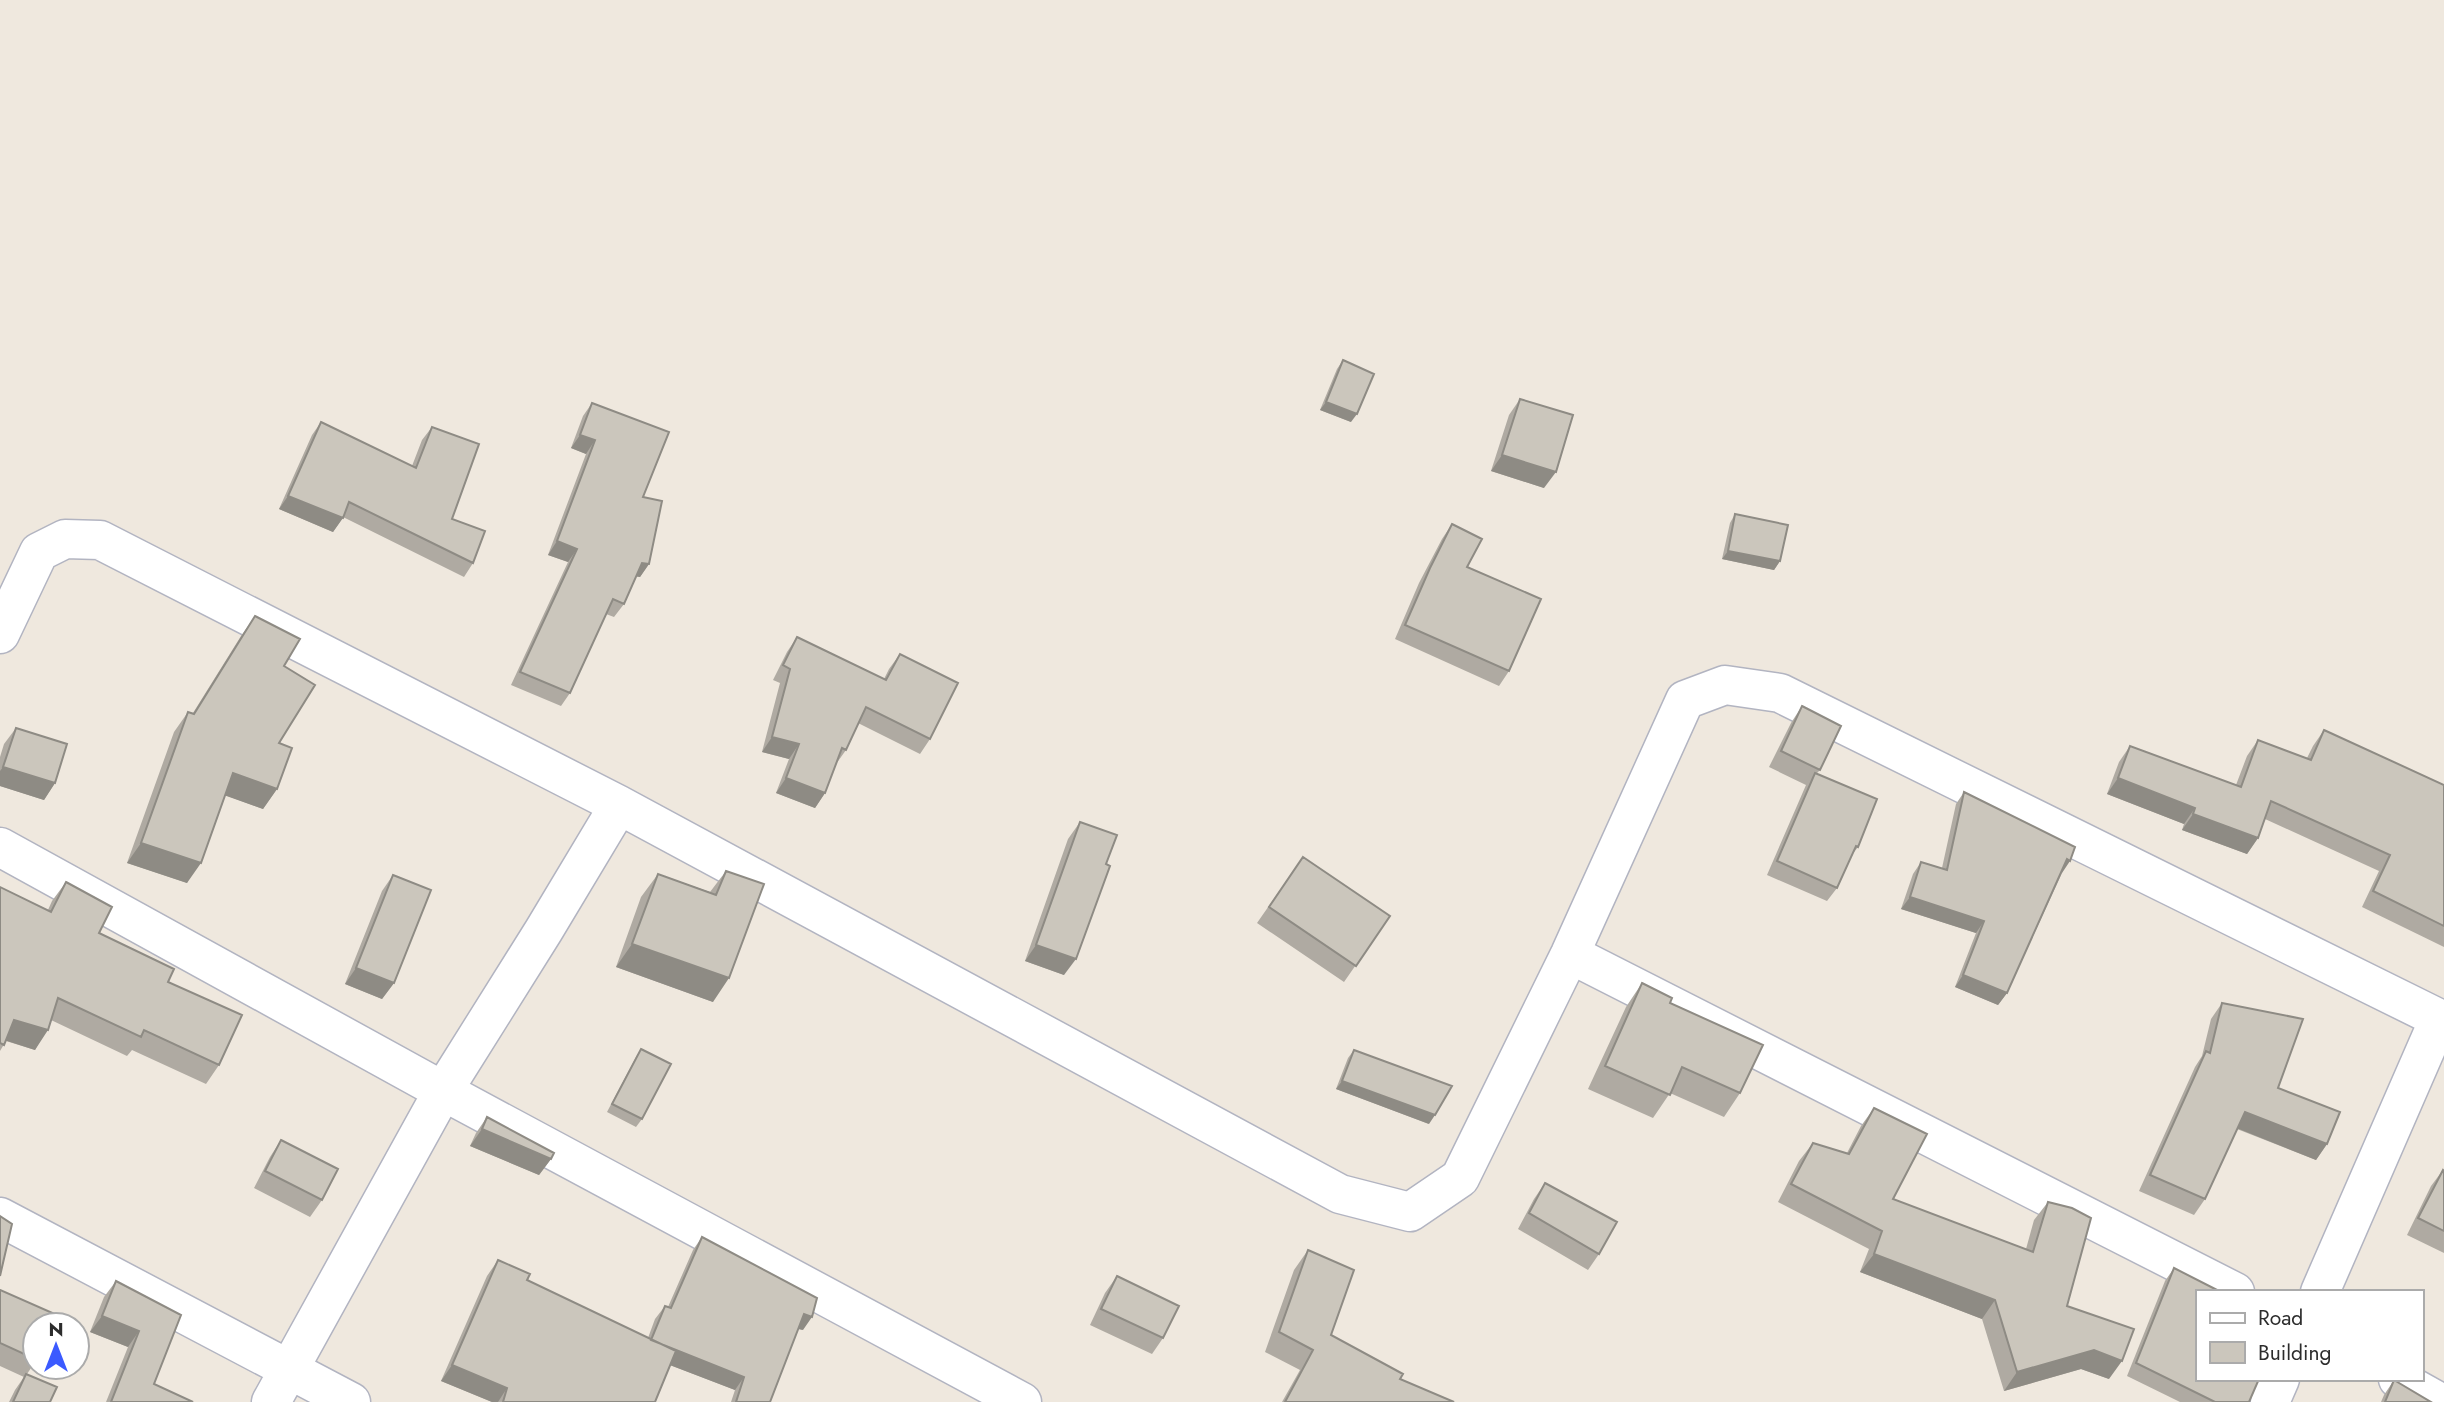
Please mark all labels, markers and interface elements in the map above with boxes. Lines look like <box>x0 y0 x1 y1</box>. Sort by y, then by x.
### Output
legend <box>2196 1290 2423 1381</box>
text: Road <box>2258 1303 2303 1333</box>
north arrow <box>21 1311 91 1381</box>
text: N <box>48 1316 64 1343</box>
text: Building <box>2258 1338 2331 1368</box>

